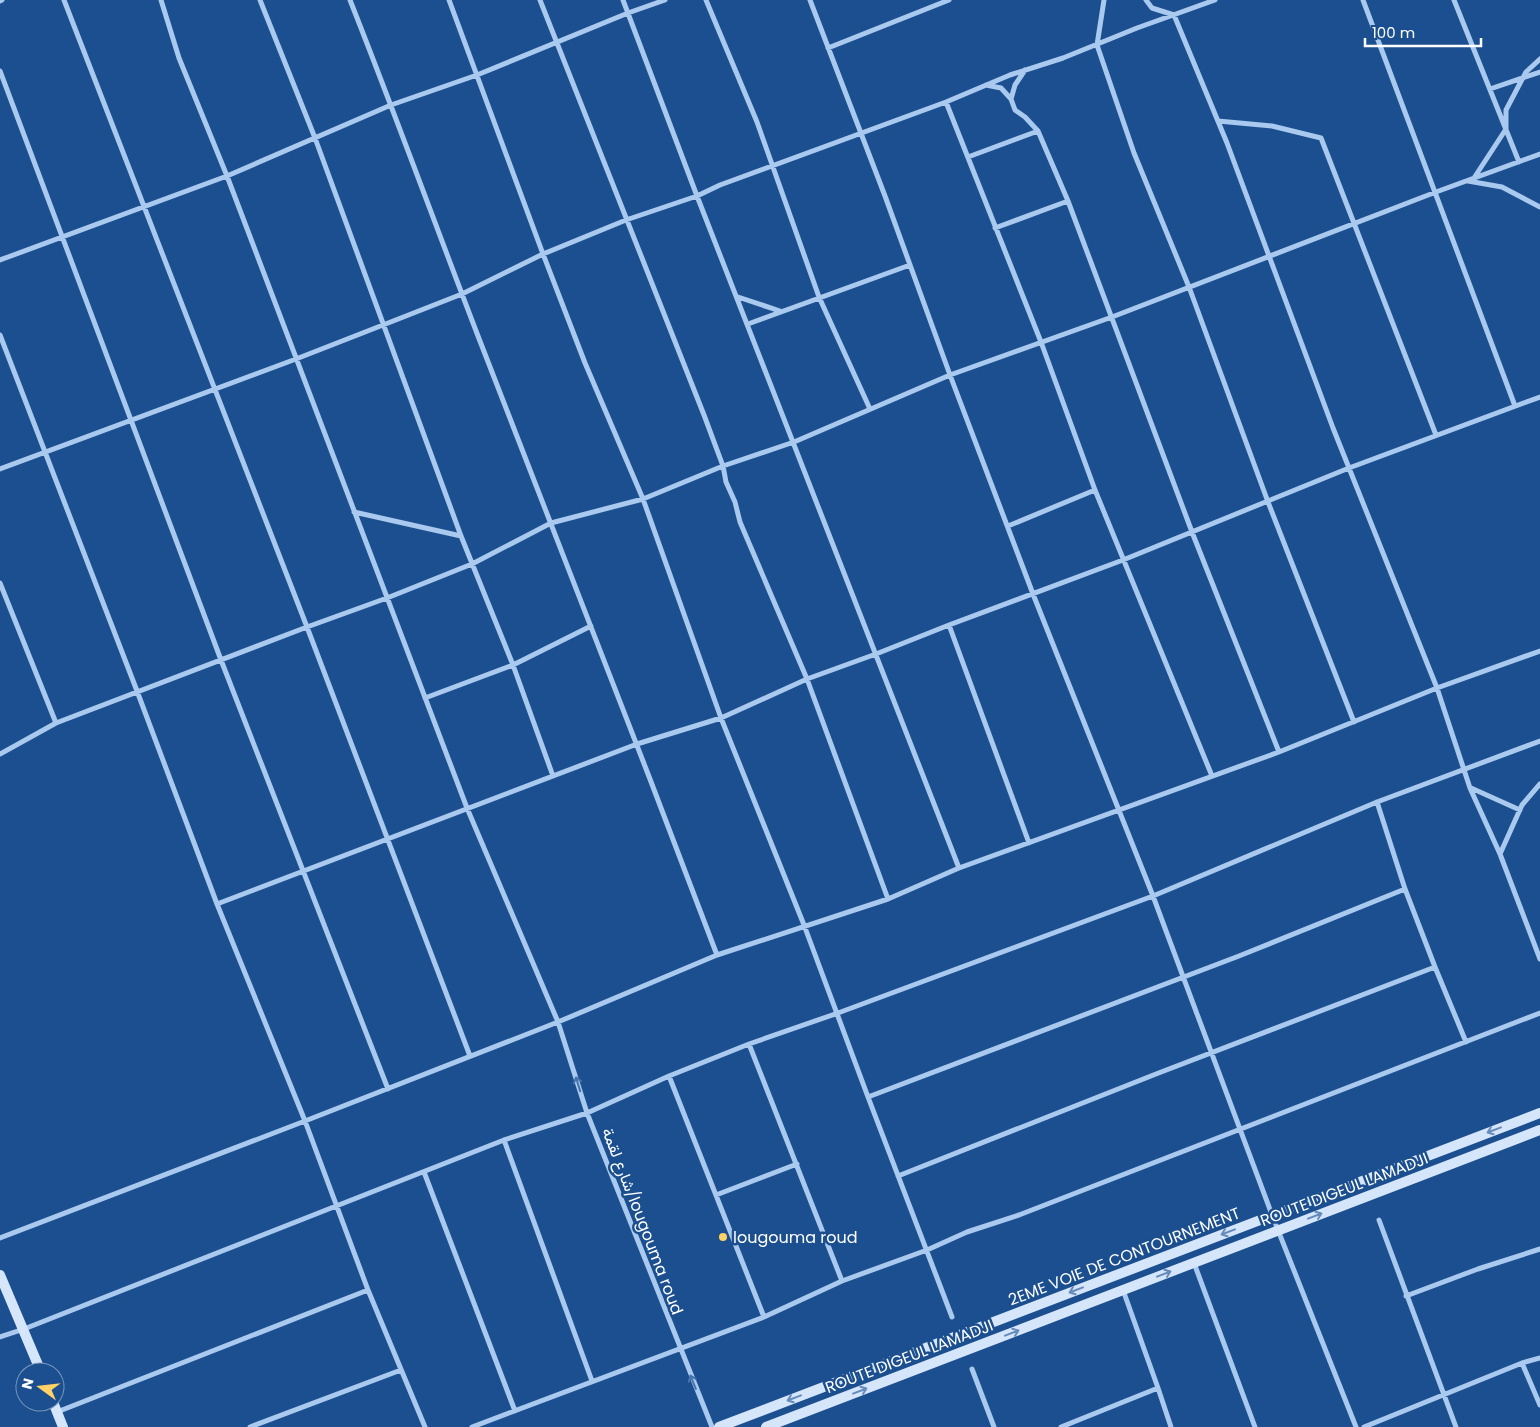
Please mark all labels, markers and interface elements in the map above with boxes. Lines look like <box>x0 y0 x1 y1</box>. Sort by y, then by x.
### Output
scale bar <box>1365 15 1481 47</box>
text: 100 m <box>1372 22 1415 43</box>
one-way arrow <box>572 1076 582 1092</box>
street label: شارع لقمة/lougouma roud <box>596 1124 689 1318</box>
one-way arrow <box>1487 1127 1502 1136</box>
street label: ROUTE DIGEUL LAMADJI <box>1257 1147 1431 1232</box>
street label: 2EME VOIE DE CONTOURNEMENT <box>1005 1201 1244 1311</box>
one-way arrow <box>1307 1211 1323 1220</box>
place label: lougouma roud <box>733 1226 858 1249</box>
one-way arrow <box>1221 1228 1236 1237</box>
marker: lougouma roud <box>717 1231 729 1243</box>
one-way arrow <box>1155 1269 1171 1278</box>
one-way arrow <box>1069 1286 1085 1295</box>
street label: ROUTE DIGEUL LAMADJI <box>822 1314 996 1399</box>
one-way arrow <box>1004 1327 1019 1337</box>
north arrow <box>15 1362 65 1412</box>
one-way arrow <box>688 1375 697 1390</box>
text: N <box>16 1376 38 1391</box>
one-way arrow <box>852 1386 867 1395</box>
one-way arrow <box>787 1394 802 1403</box>

